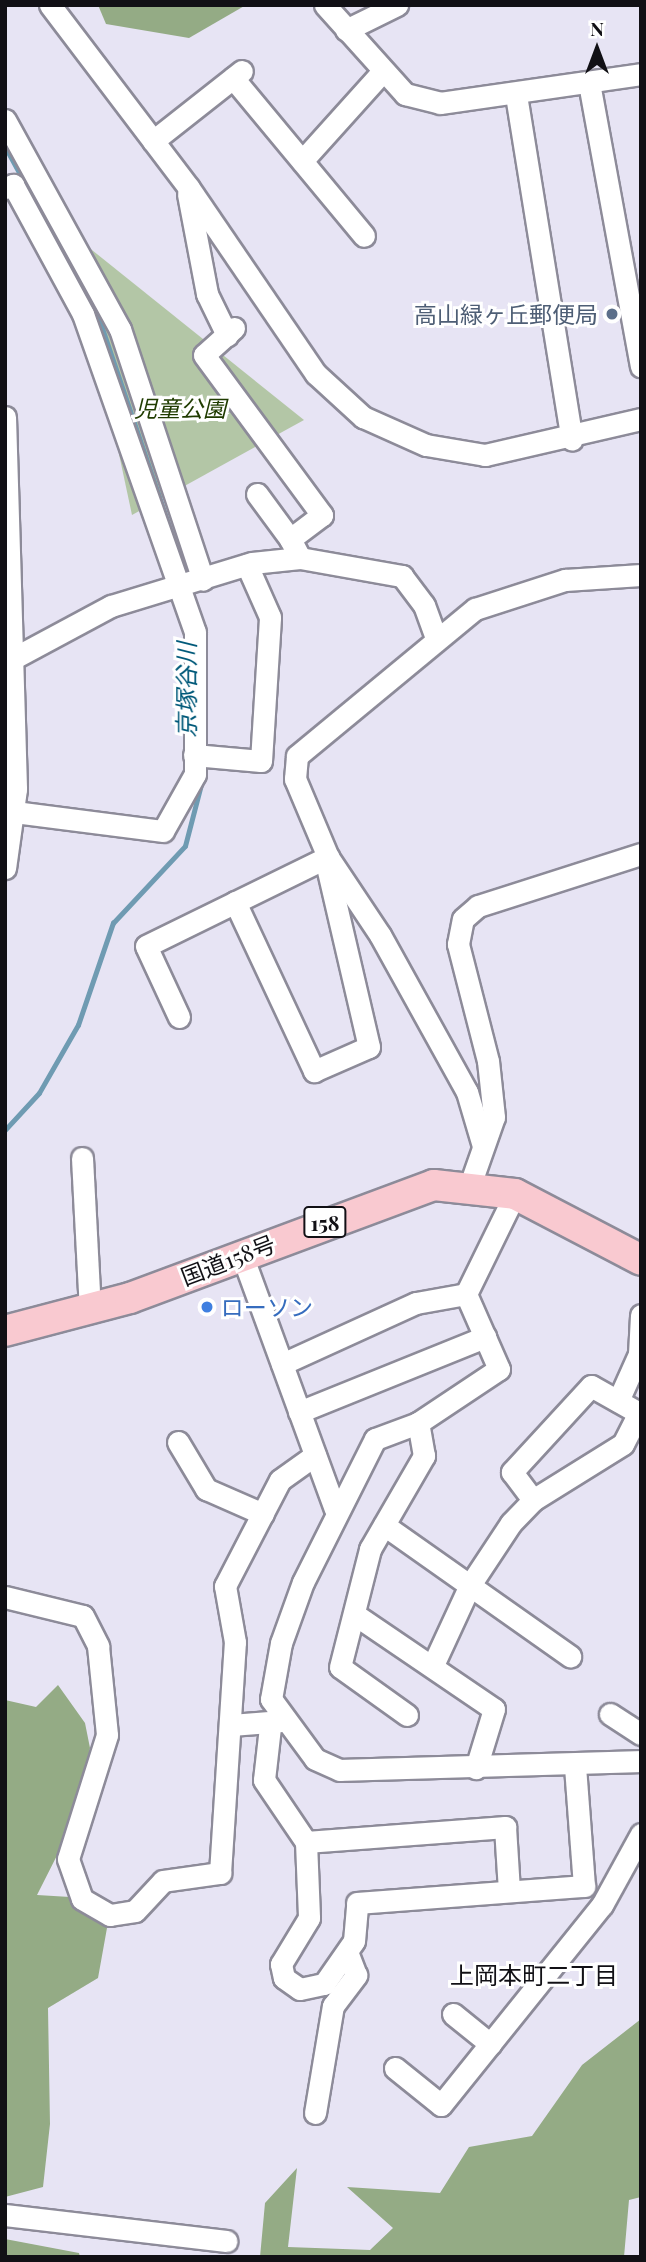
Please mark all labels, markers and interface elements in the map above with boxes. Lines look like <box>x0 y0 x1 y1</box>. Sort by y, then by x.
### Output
north arrow <box>562 14 632 84</box>
text: N <box>590 15 604 41</box>
place label: 高山緑ヶ丘郵便局 <box>414 300 598 328</box>
marker: 高山緑ヶ丘郵便局 <box>604 306 620 322</box>
park label: 児童公園 <box>134 394 226 422</box>
water label: 京塚谷川 <box>172 642 200 738</box>
road number: 158 <box>302 1204 348 1240</box>
street label: 国道158号 <box>177 1229 279 1291</box>
place label: ローソン <box>221 1293 313 1321</box>
marker: ローソン <box>199 1299 215 1315</box>
district label: 上岡本町二丁目 <box>450 1961 618 1989</box>

